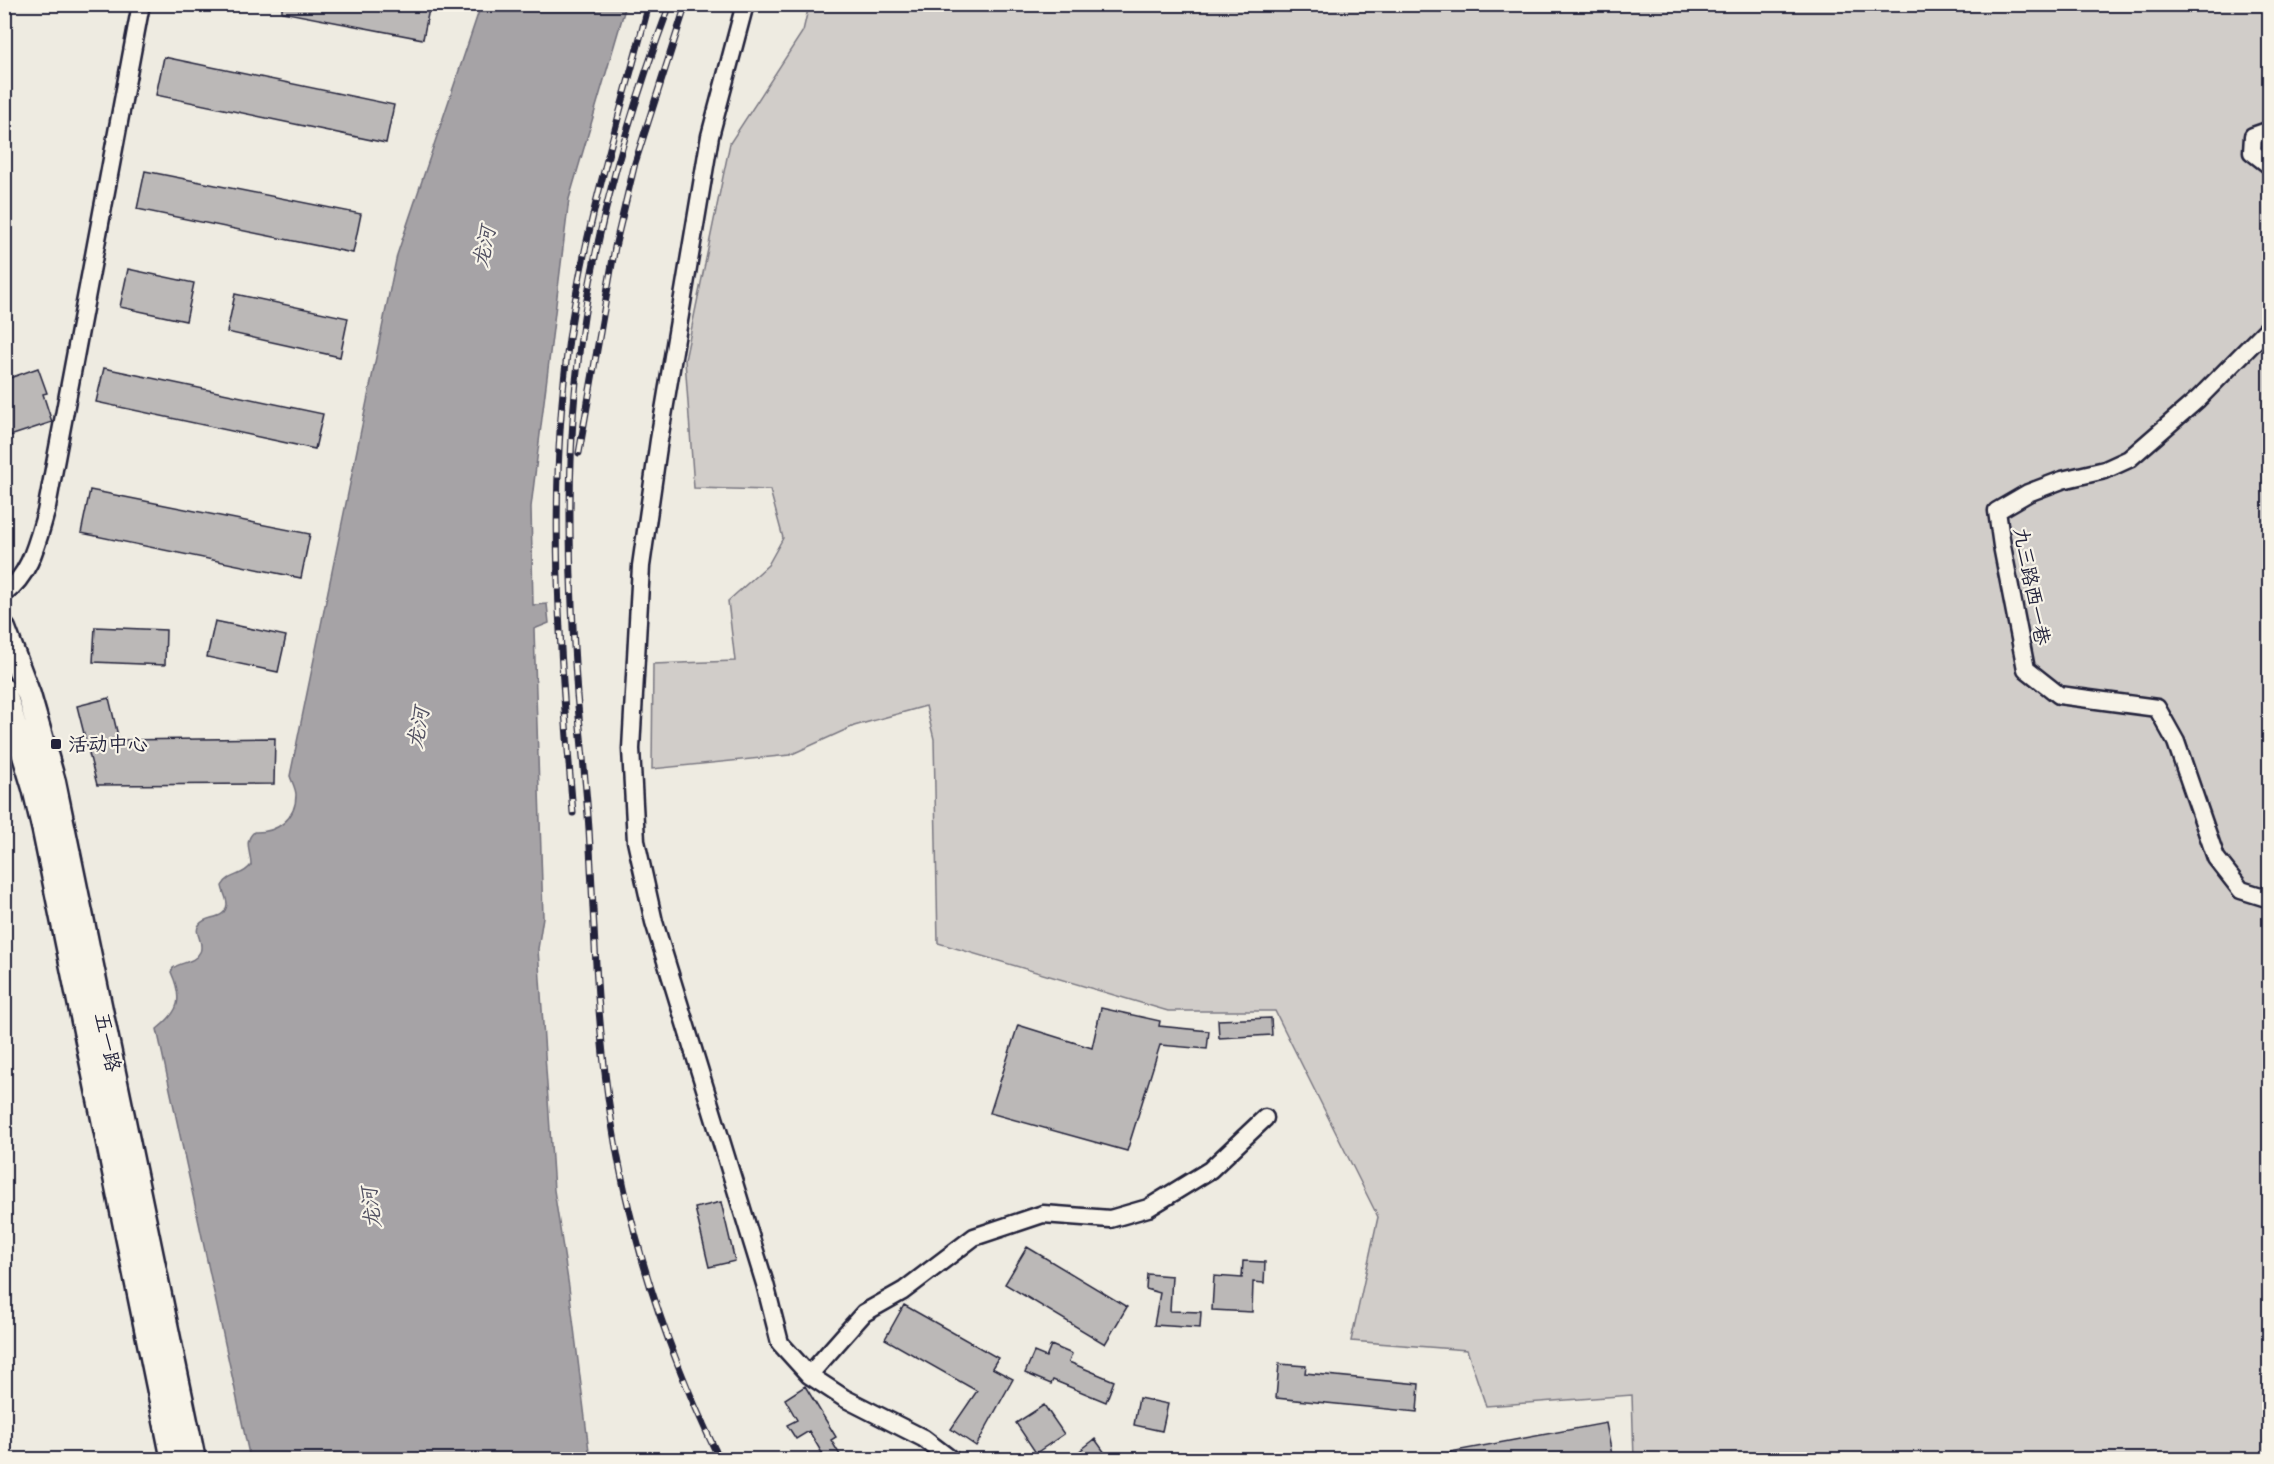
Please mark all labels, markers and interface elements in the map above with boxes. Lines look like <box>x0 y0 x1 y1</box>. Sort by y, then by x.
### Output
water label: 龙河 <box>467 221 503 270</box>
street label: 九三路西一巷 <box>2008 525 2055 648</box>
water label: 龙河 <box>402 702 436 751</box>
place label: 活动中心 <box>68 732 148 757</box>
marker: 活动中心 <box>49 737 63 751</box>
street label: 五一路 <box>89 1010 126 1075</box>
water label: 龙河 <box>355 1182 387 1230</box>

